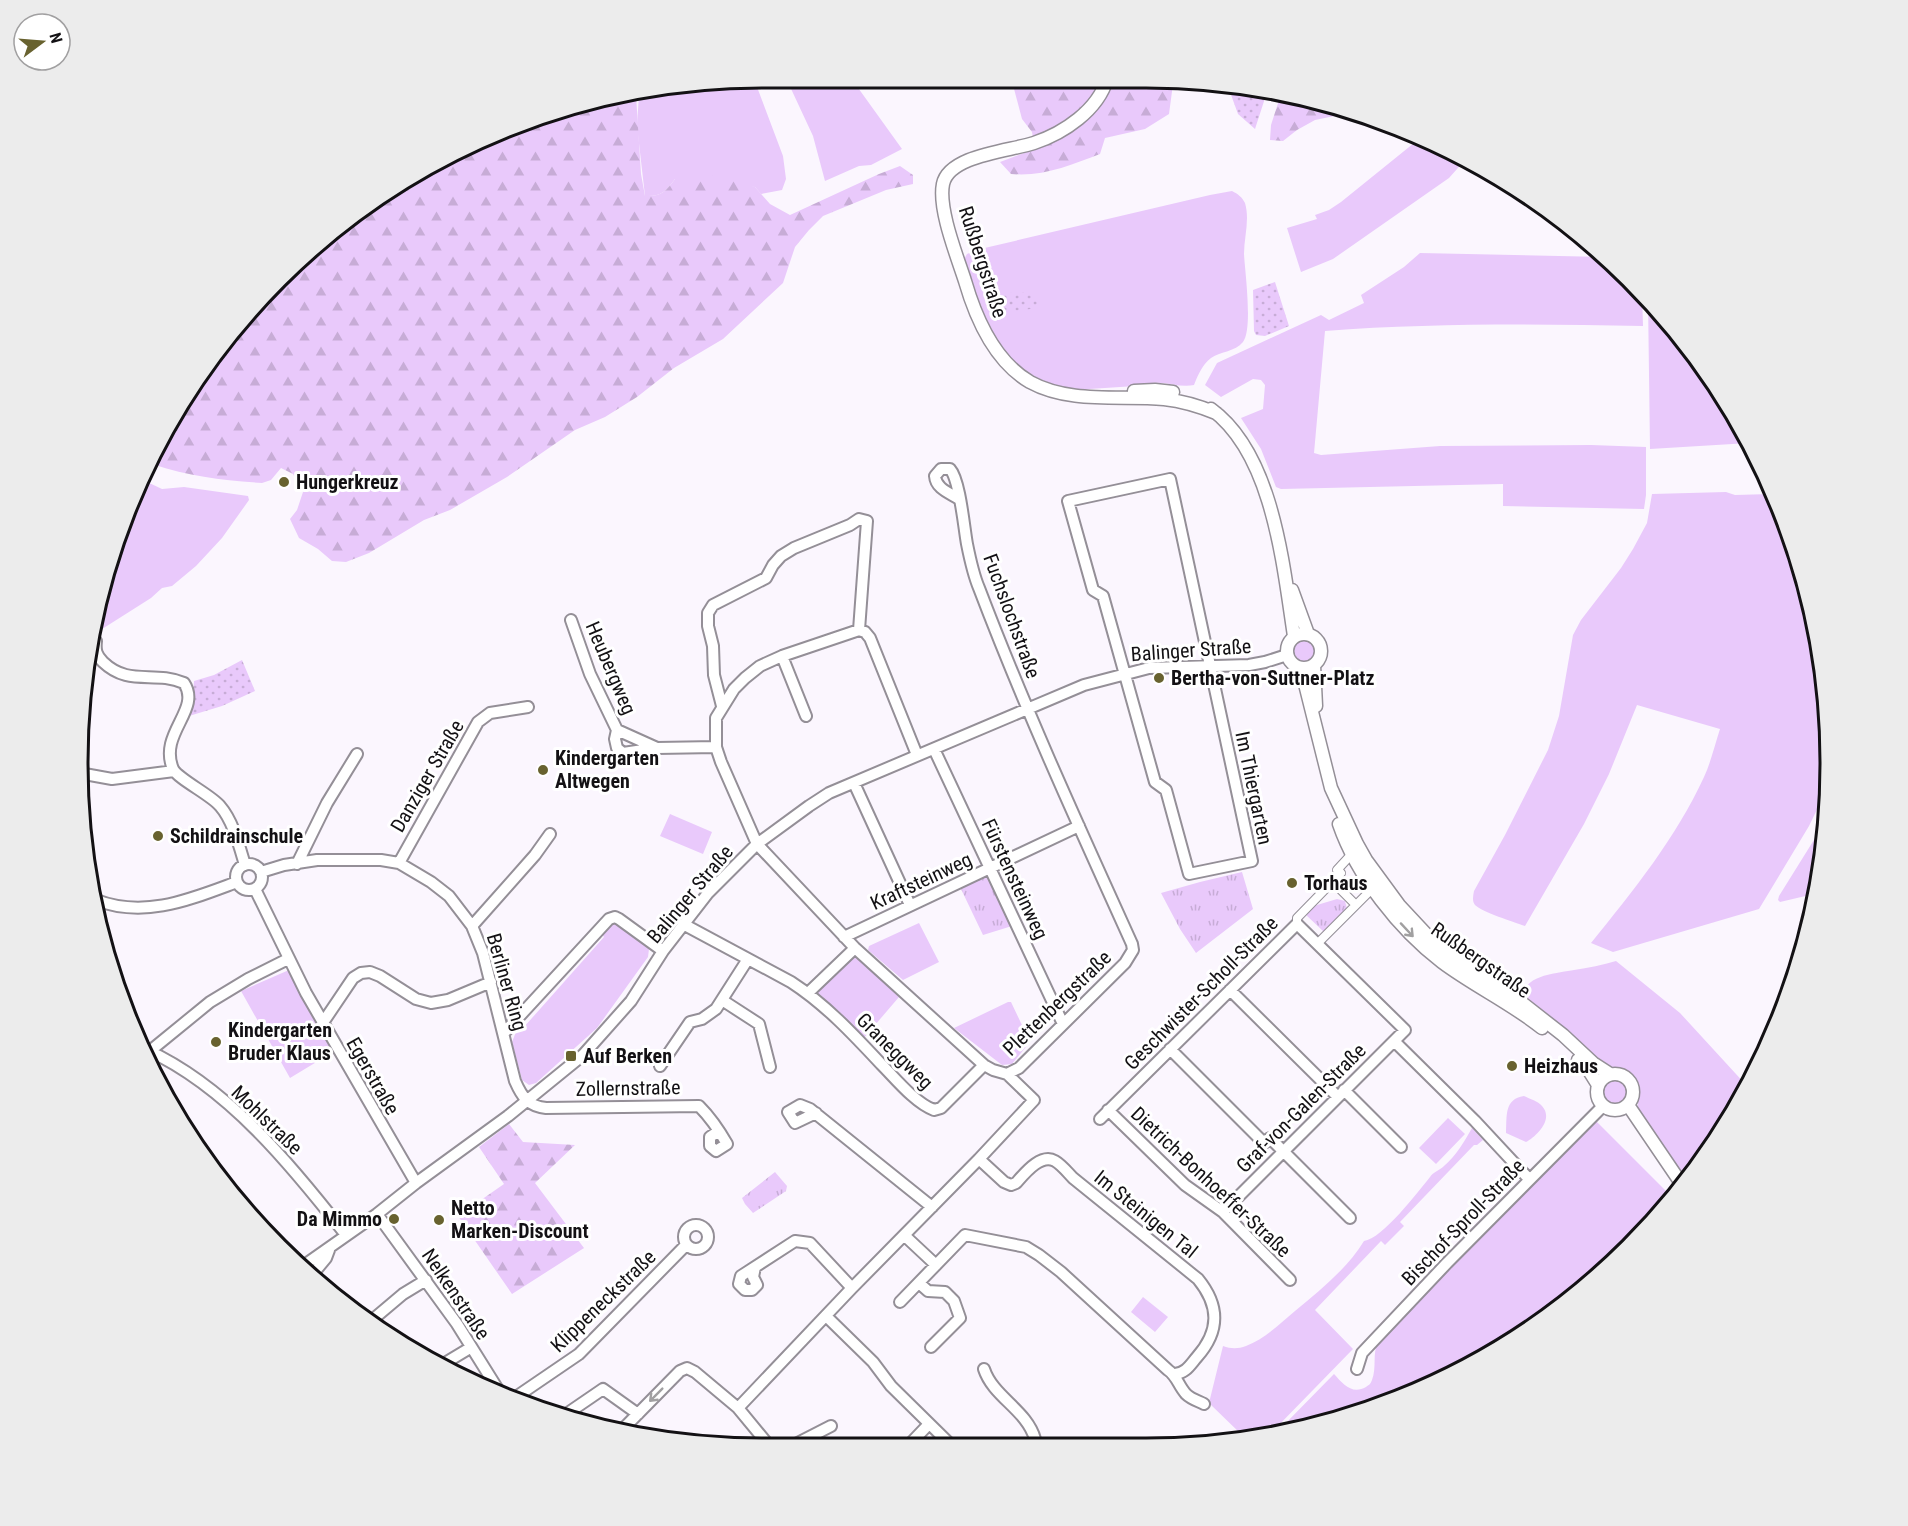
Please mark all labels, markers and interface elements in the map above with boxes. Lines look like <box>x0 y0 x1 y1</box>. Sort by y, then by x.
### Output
north arrow <box>12 12 72 72</box>
text: N <box>45 31 66 45</box>
street label: Rußbergstraße <box>954 203 1012 321</box>
place label: Hungerkreuz <box>296 470 399 494</box>
marker: Hungerkreuz <box>277 475 291 489</box>
street label: Fuchslochstraße <box>978 550 1046 682</box>
street label: Heubergweg <box>581 618 641 718</box>
street label: Balinger Straße <box>1130 634 1252 666</box>
place label: Bertha-von-Suttner-Platz <box>1171 666 1375 690</box>
marker: Bertha-von-Suttner-Platz <box>1152 671 1166 685</box>
street label: Danziger Straße <box>385 716 469 836</box>
street label: Im Thiergarten <box>1230 729 1278 847</box>
place label: Kindergarten Altwegen <box>555 746 659 793</box>
marker: Kindergarten Altwegen <box>536 763 550 777</box>
street label: Fürstensteinweg <box>977 815 1053 943</box>
place label: Schildrainschule <box>170 824 303 848</box>
marker: Schildrainschule <box>151 829 165 843</box>
street label: Balinger Straße <box>642 840 738 948</box>
street label: Kraftsteinweg <box>866 847 976 915</box>
place label: Torhaus <box>1304 871 1368 895</box>
marker: Torhaus <box>1285 876 1299 890</box>
street label: Geschwister-Scholl-Straße <box>1119 911 1283 1075</box>
street label: Rußbergstraße <box>1427 917 1535 1003</box>
one-way arrow <box>1399 922 1414 937</box>
street label: Berliner Ring <box>482 931 532 1033</box>
street label: Plettenbergstraße <box>998 945 1116 1061</box>
street label: Graneggweg <box>852 1008 938 1094</box>
place label: Kindergarten Bruder Klaus <box>228 1018 332 1065</box>
street label: Egerstraße <box>341 1033 405 1119</box>
marker: Kindergarten Bruder Klaus <box>209 1035 223 1049</box>
street label: Graf-von-Galen-Straße <box>1231 1038 1371 1178</box>
place label: Auf Berken <box>583 1044 672 1068</box>
marker: Auf Berken <box>564 1049 578 1063</box>
place label: Heizhaus <box>1524 1054 1598 1078</box>
marker: Heizhaus <box>1505 1059 1519 1073</box>
street label: Zollernstraße <box>575 1075 681 1101</box>
street label: Mohlstraße <box>226 1080 308 1160</box>
street label: Dietrich-Bonhoeffer-Straße <box>1126 1102 1296 1262</box>
street label: Bischof-Sproll-Straße <box>1397 1154 1529 1290</box>
street label: Im Steinigen Tal <box>1090 1165 1202 1263</box>
place label: Netto Marken-Discount <box>451 1196 589 1243</box>
place label: Da Mimmo <box>297 1207 382 1231</box>
marker: Da Mimmo <box>387 1212 401 1226</box>
marker: Netto Marken-Discount <box>432 1213 446 1227</box>
street label: Nelkenstraße <box>417 1244 495 1344</box>
street label: Klippeneckstraße <box>546 1245 660 1357</box>
one-way arrow <box>648 1388 663 1403</box>

